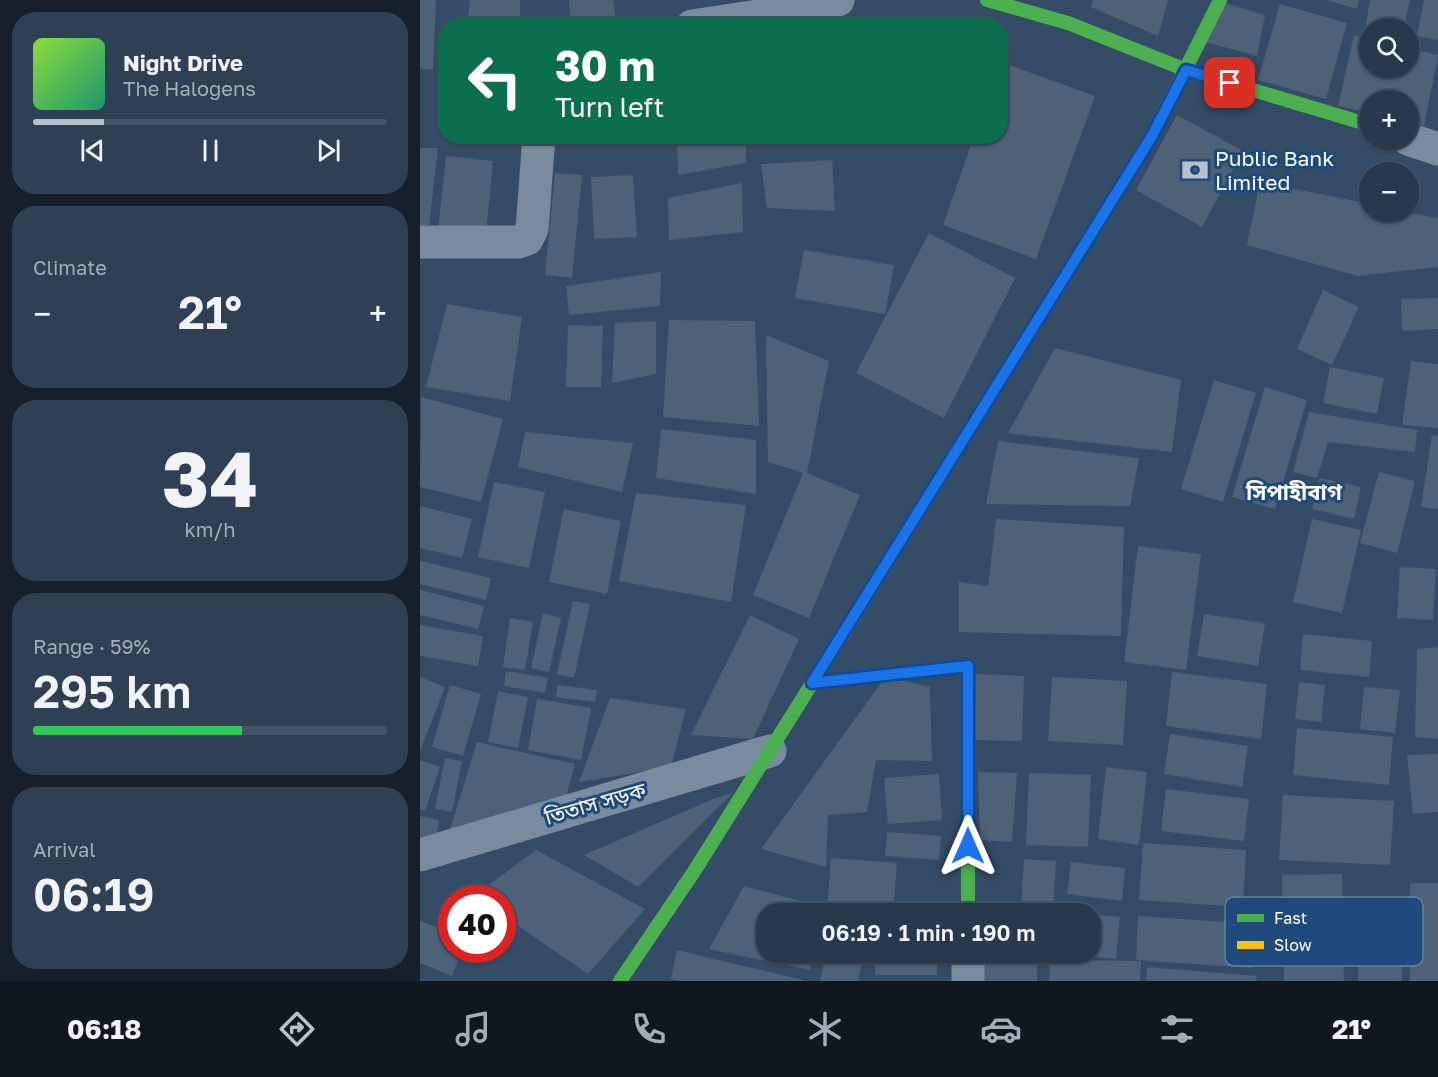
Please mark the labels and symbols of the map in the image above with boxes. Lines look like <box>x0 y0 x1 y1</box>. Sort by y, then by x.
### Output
pin <box>1204 57 1255 108</box>
place label: Public Bank Limited <box>1215 145 1334 195</box>
bank icon: Public Bank Limited <box>1180 155 1210 185</box>
district label: সিপাহীবাগ <box>1245 478 1343 505</box>
street label: তিতাস সড়ক <box>540 776 650 830</box>
position arrow <box>936 814 1000 878</box>
speed limit sign: 40 <box>438 885 516 963</box>
legend <box>1225 897 1423 966</box>
text: Fast <box>1274 908 1307 928</box>
text: Slow <box>1274 935 1312 955</box>

